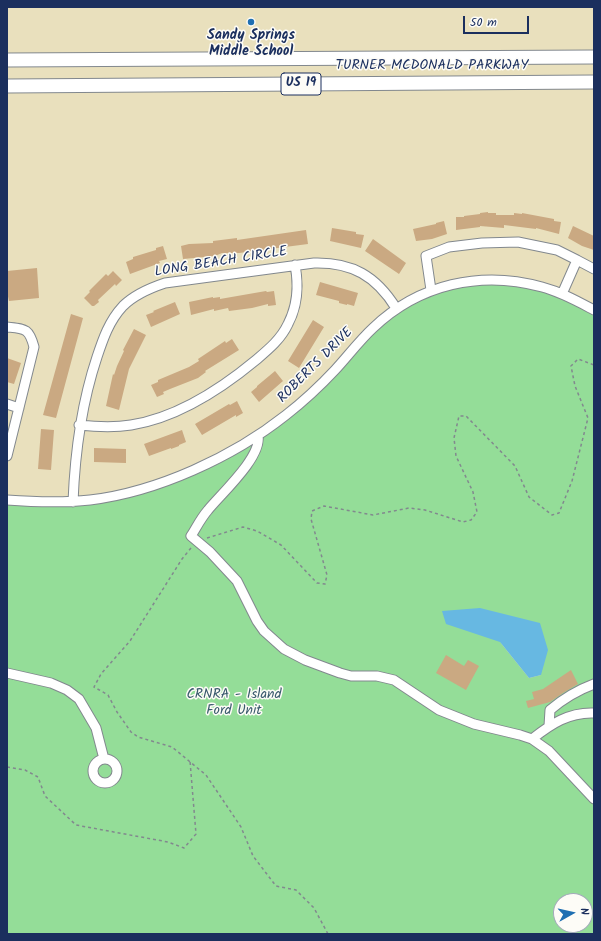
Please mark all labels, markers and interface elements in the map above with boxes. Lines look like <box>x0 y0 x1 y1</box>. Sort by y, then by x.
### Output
scale bar <box>465 8 531 34</box>
text: 50 m <box>470 13 497 32</box>
marker: Sandy Springs Middle School <box>246 17 256 27</box>
place label: Sandy Springs Middle School <box>207 29 295 62</box>
street label: TURNER MCDONALD PARKWAY <box>336 59 528 75</box>
road number: US 19 <box>281 73 321 95</box>
street label: LONG BEACH CIRCLE <box>154 244 288 282</box>
street label: ROBERTS DRIVE <box>275 325 357 407</box>
park label: CRNRA - Island Ford Unit <box>186 688 282 720</box>
north arrow <box>553 893 593 933</box>
text: N <box>574 907 593 916</box>

